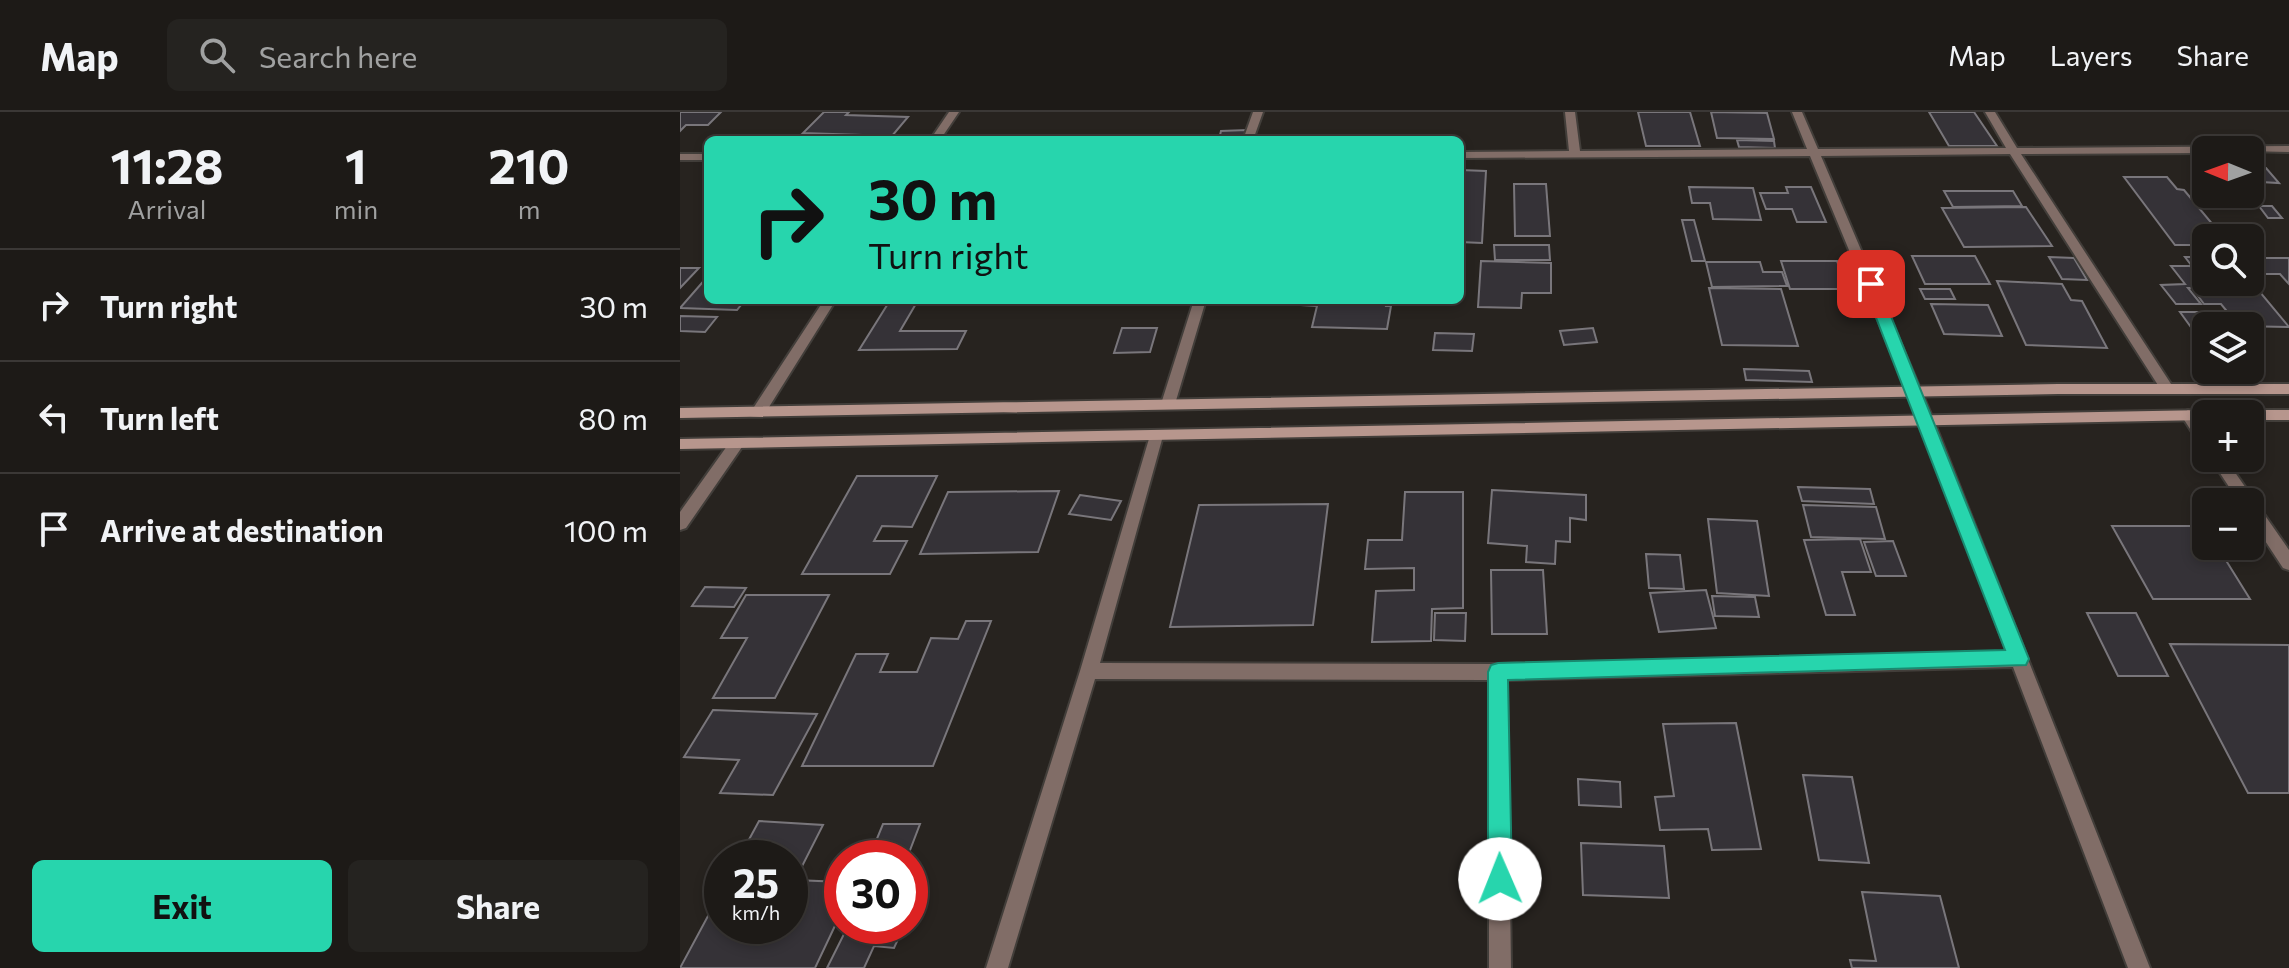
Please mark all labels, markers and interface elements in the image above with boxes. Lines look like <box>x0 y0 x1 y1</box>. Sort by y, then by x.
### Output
search box <box>167 19 727 91</box>
text: Map <box>40 32 119 79</box>
icon: search <box>195 33 239 77</box>
text: Search here <box>259 37 417 74</box>
text: Map <box>1948 38 2006 72</box>
text: Layers <box>2050 38 2132 72</box>
text: Share <box>2176 38 2249 72</box>
text: 11:28 <box>110 135 223 194</box>
text: 1 <box>345 135 367 194</box>
text: 210 <box>489 135 570 194</box>
north arrow <box>2192 136 2264 208</box>
map controls <box>2192 136 2264 560</box>
text: 30 m <box>868 163 997 232</box>
icon: right <box>736 168 840 272</box>
text: Arrival <box>128 193 206 224</box>
text: min <box>334 193 378 224</box>
text: m <box>518 193 540 224</box>
button: search <box>2192 224 2264 296</box>
text: Turn right <box>868 232 1029 276</box>
pin <box>1837 250 1905 318</box>
icon: arrive <box>1849 262 1893 306</box>
icon: right <box>32 283 76 327</box>
text: Turn right <box>100 287 237 324</box>
text: 30 m <box>579 287 648 324</box>
button: layers <box>2192 312 2264 384</box>
icon: left <box>32 395 76 439</box>
text: Turn left <box>100 399 219 436</box>
text: 80 m <box>578 399 648 436</box>
button: + <box>2192 400 2264 472</box>
button: − <box>2192 488 2264 560</box>
icon: arrive <box>32 507 76 551</box>
text: Arrive at destination <box>100 511 384 548</box>
text: 100 m <box>564 511 648 548</box>
position arrow <box>1458 837 1542 921</box>
speed limit sign: 30 <box>824 840 928 944</box>
text: 25 <box>733 857 779 906</box>
button: Exit <box>32 860 332 952</box>
button: Share <box>348 860 648 952</box>
text: km/h <box>732 900 780 924</box>

